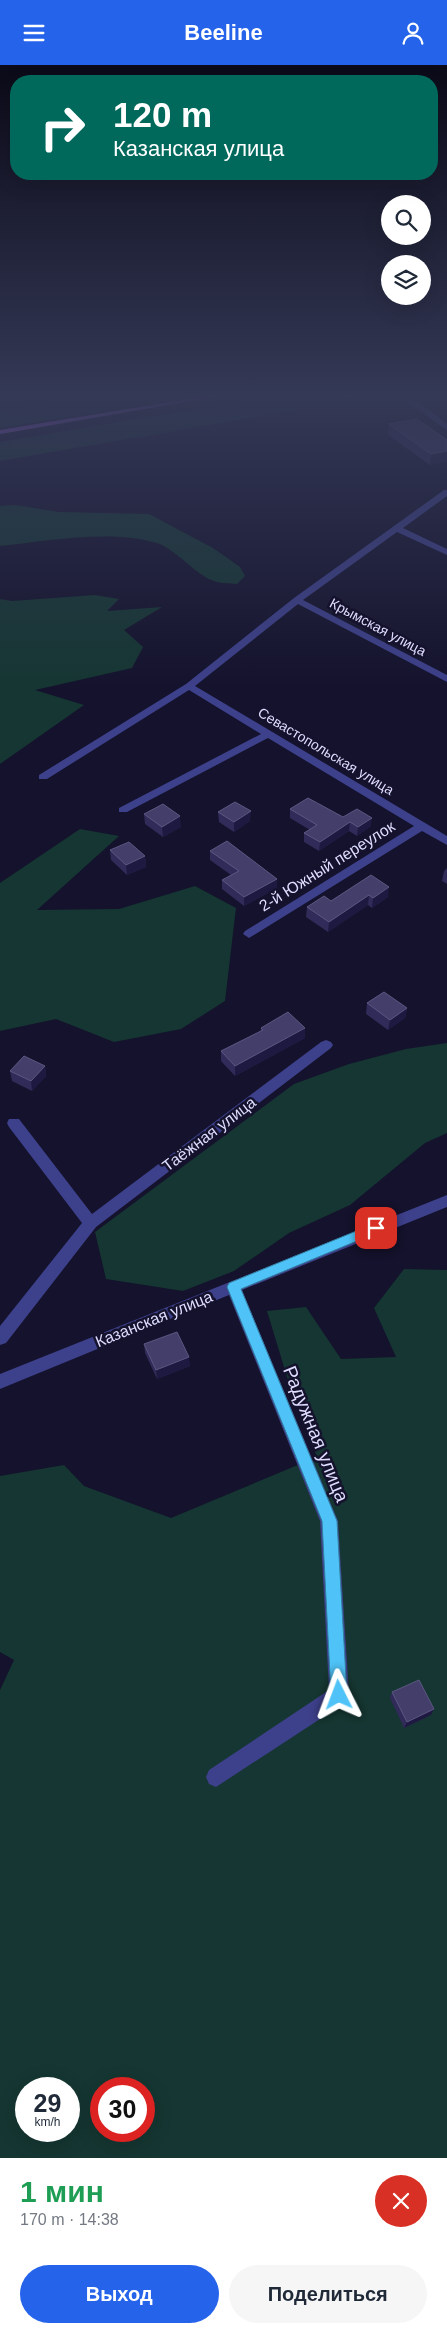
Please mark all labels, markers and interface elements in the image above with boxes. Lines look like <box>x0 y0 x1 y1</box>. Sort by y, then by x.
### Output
icon: menu <box>20 19 48 47</box>
icon: person <box>399 19 427 47</box>
text: Beeline <box>184 20 263 45</box>
icon: right <box>30 95 95 160</box>
text: 120 m <box>113 95 212 134</box>
text: Казанская улица <box>113 136 284 161</box>
map controls <box>381 195 431 305</box>
button: search <box>381 195 431 245</box>
button: layers <box>381 255 431 305</box>
street label: Крымская улица <box>327 595 429 659</box>
street label: Севастопольская улица <box>255 704 397 798</box>
street label: 2-й Южный переулок <box>256 817 399 915</box>
street label: Таёжная улица <box>159 1093 259 1175</box>
pin <box>355 1207 397 1249</box>
icon: arrive <box>362 1214 390 1242</box>
street label: Казанская улица <box>93 1288 215 1350</box>
street label: Радужная улица <box>279 1363 353 1506</box>
position arrow <box>312 1668 364 1720</box>
speed limit sign: 30 <box>90 2077 155 2142</box>
text: 29 <box>34 2089 61 2117</box>
text: km/h <box>34 2115 61 2129</box>
text: 1 мин <box>20 2175 104 2208</box>
button: close <box>375 2175 427 2227</box>
text: 170 m · 14:38 <box>20 2211 119 2228</box>
button: Выход <box>20 2265 219 2323</box>
button: Поделиться <box>229 2265 427 2323</box>

